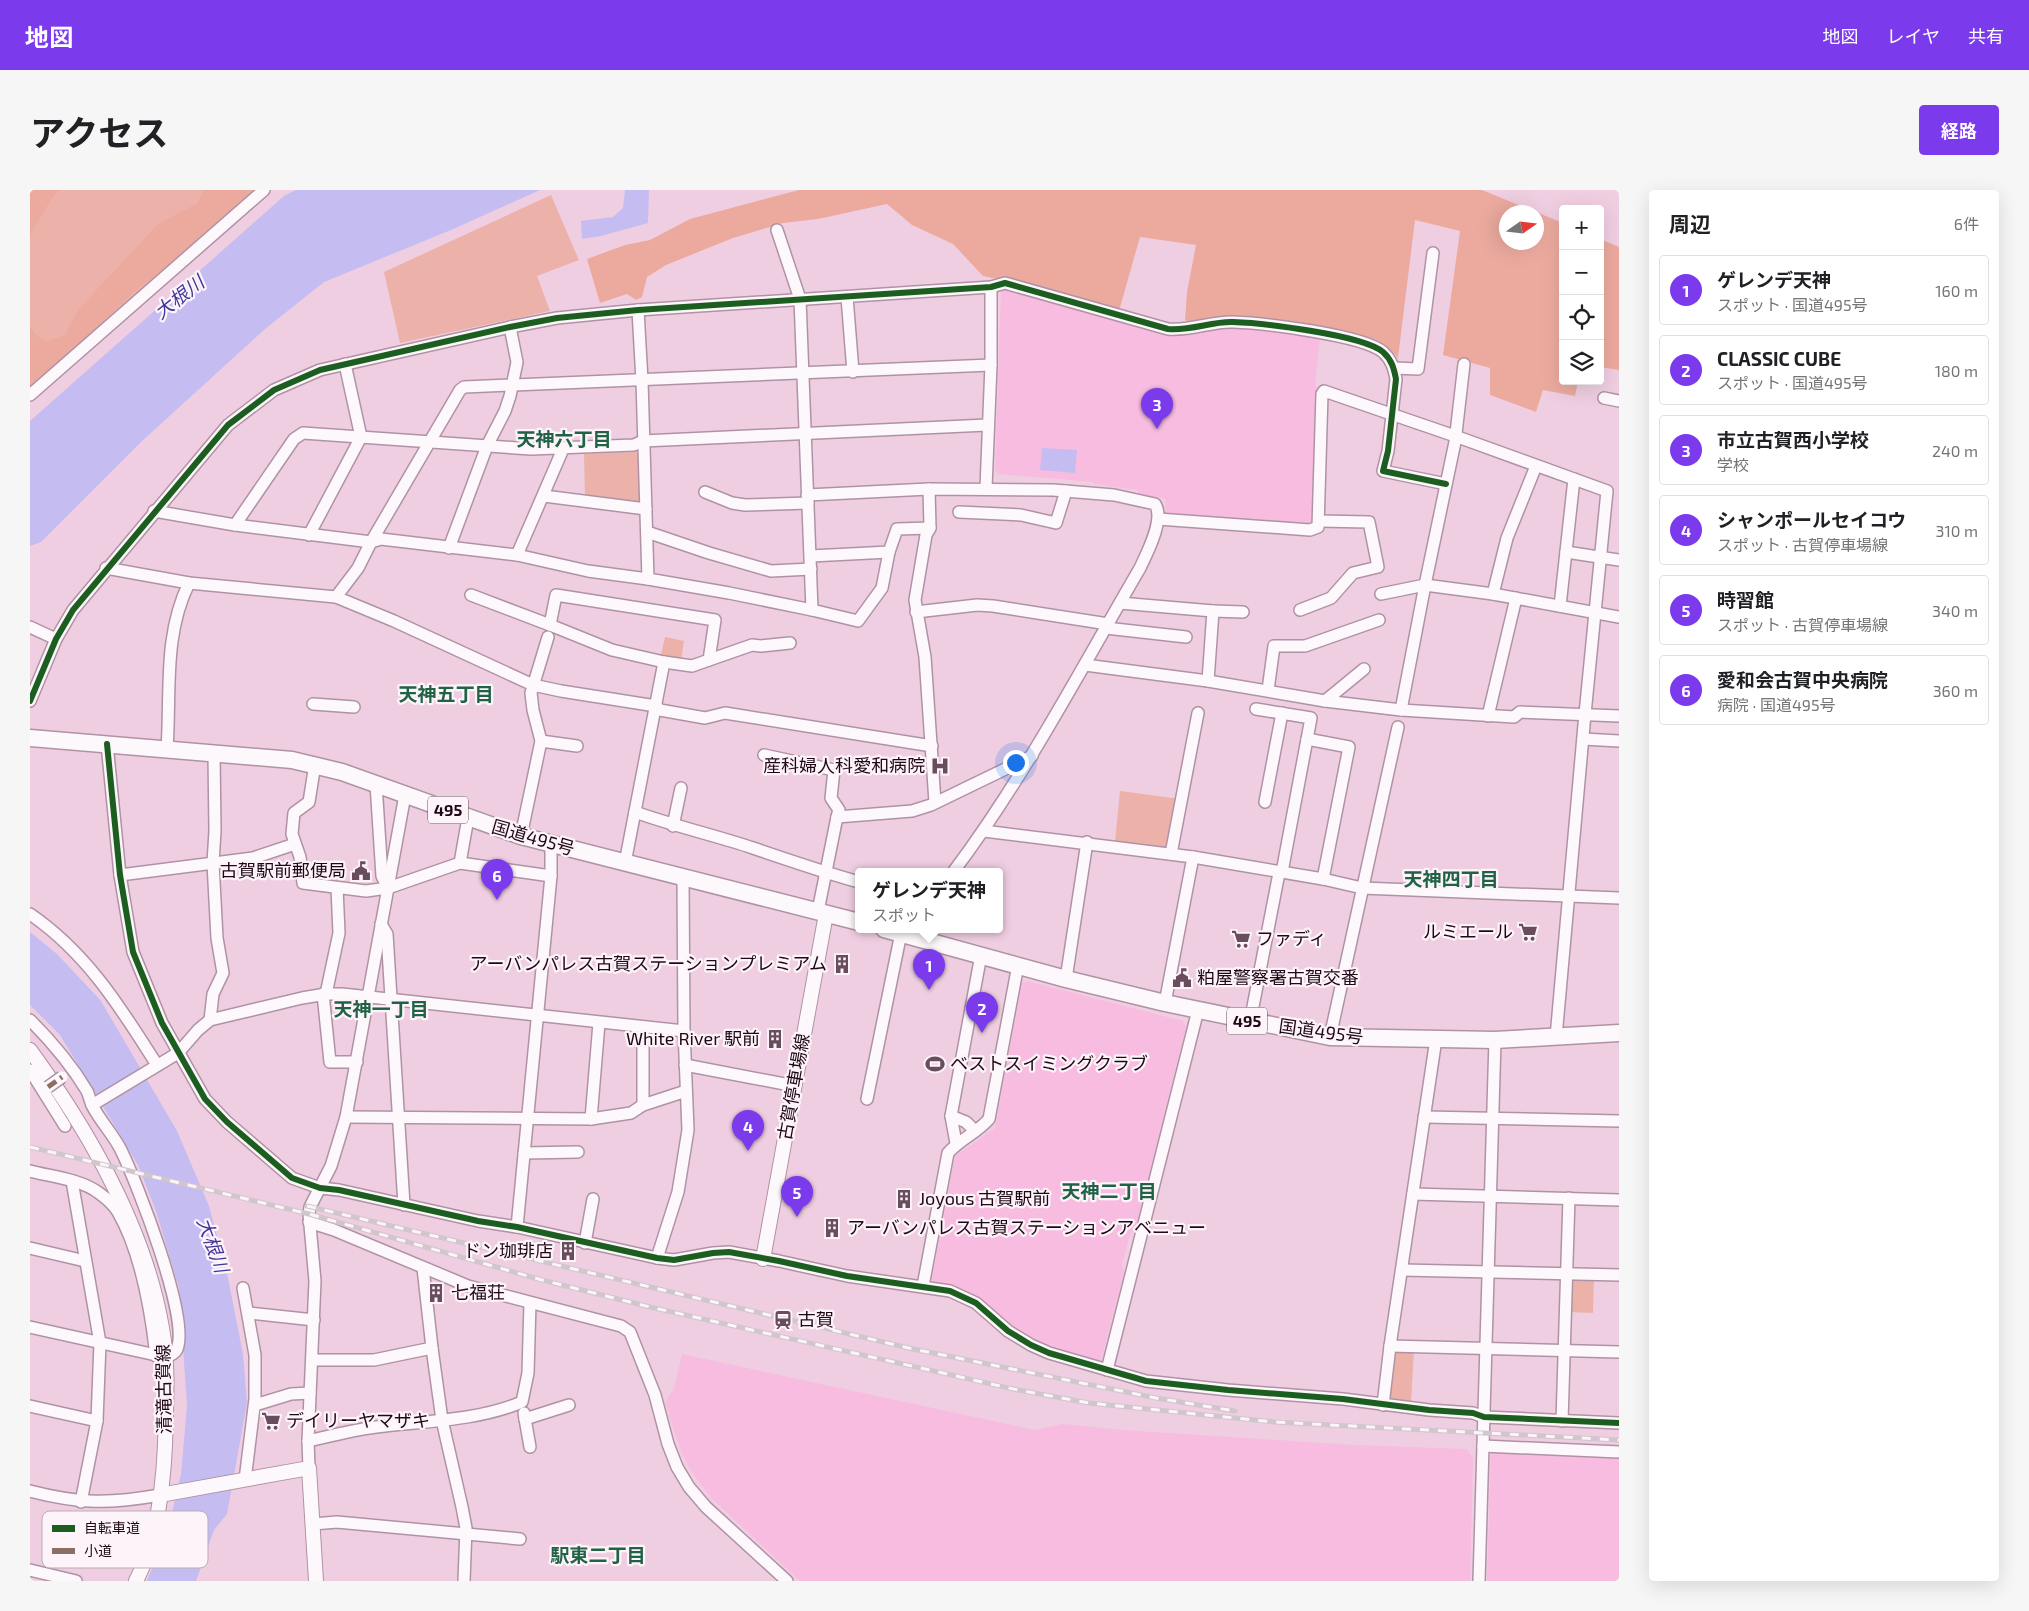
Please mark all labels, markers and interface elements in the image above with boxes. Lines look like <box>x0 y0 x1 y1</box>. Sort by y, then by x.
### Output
text: 地図 <box>25 22 73 51</box>
text: 地図 <box>1823 25 1859 47</box>
text: レイヤ <box>1887 25 1940 47</box>
text: 共有 <box>1968 25 2004 47</box>
button: 経路 <box>1919 105 1999 155</box>
text: アクセス <box>30 111 168 153</box>
north arrow <box>1499 205 1544 250</box>
map controls <box>1559 205 1604 385</box>
button: + <box>1559 205 1604 250</box>
text: 周辺 <box>1669 211 1711 236</box>
text: 6件 <box>1954 214 1979 233</box>
button: − <box>1559 250 1604 295</box>
text: ゲレンデ天神 <box>1717 268 1831 291</box>
water label: 大根川 <box>149 269 210 323</box>
text: 1 <box>1683 281 1689 300</box>
text: 160 m <box>1935 281 1978 300</box>
button: locate <box>1559 295 1604 340</box>
text: スポット · 国道495号 <box>1717 295 1867 314</box>
button: layers <box>1559 340 1604 385</box>
text: CLASSIC CUBE <box>1717 347 1841 370</box>
text: 2 <box>1681 361 1691 380</box>
text: 180 m <box>1935 361 1978 380</box>
text: スポット · 国道495号 <box>1717 373 1867 392</box>
pin: 3 <box>1141 388 1173 429</box>
district label: 天神六丁目 <box>516 427 612 450</box>
text: 市立古賀西小学校 <box>1717 428 1869 451</box>
text: 3 <box>1681 441 1691 460</box>
text: 240 m <box>1932 441 1978 460</box>
text: 学校 <box>1717 455 1749 474</box>
text: シャンポールセイコウ <box>1717 508 1906 531</box>
text: 4 <box>1681 521 1691 540</box>
text: 310 m <box>1936 521 1978 540</box>
text: スポット · 古賀停車場線 <box>1717 535 1888 554</box>
text: 時習館 <box>1717 588 1774 611</box>
text: 5 <box>1682 601 1690 620</box>
text: 340 m <box>1932 601 1978 620</box>
text: スポット · 古賀停車場線 <box>1717 615 1888 634</box>
text: 愛和会古賀中央病院 <box>1717 668 1888 691</box>
text: 6 <box>1681 681 1691 700</box>
text: 360 m <box>1933 681 1978 700</box>
district label: 天神五丁目 <box>398 682 494 705</box>
text: 病院 · 国道495号 <box>1717 695 1835 714</box>
your location <box>1003 750 1029 776</box>
place label: 産科婦人科愛和病院 <box>763 754 925 776</box>
hospital icon: 産科婦人科愛和病院 <box>929 755 951 777</box>
road number: 495 <box>428 796 468 824</box>
street label: 国道495号 <box>489 815 577 859</box>
place label: 古賀駅前郵便局 <box>220 859 346 881</box>
pin: 6 <box>481 859 513 900</box>
public building icon: 古賀駅前郵便局 <box>350 860 372 882</box>
district label: 天神四丁目 <box>1403 867 1499 890</box>
popup <box>855 868 1003 933</box>
text: ゲレンデ天神 <box>872 878 986 901</box>
text: スポット <box>872 905 936 924</box>
place label: ルミエール <box>1423 920 1513 942</box>
supermarket icon: ルミエール <box>1517 921 1539 943</box>
place label: ファディ <box>1256 927 1327 949</box>
supermarket icon: ファディ <box>1230 928 1252 950</box>
pin: 1 <box>913 949 945 990</box>
place label: アーバンパレス古賀ステーションプレミアム <box>470 952 827 974</box>
building icon: アーバンパレス古賀ステーションプレミアム <box>831 953 853 975</box>
place label: 粕屋警察署古賀交番 <box>1197 966 1359 988</box>
public building icon: 粕屋警察署古賀交番 <box>1171 967 1193 989</box>
pin: 2 <box>966 992 998 1033</box>
district label: 天神一丁目 <box>333 997 429 1020</box>
road number: 495 <box>1227 1008 1267 1034</box>
street label: 国道495号 <box>1278 1014 1365 1048</box>
place label: White River 駅前 <box>626 1027 760 1049</box>
building icon: White River 駅前 <box>764 1028 786 1050</box>
street label: 古賀停車場線 <box>773 1032 813 1142</box>
place label: ベストスイミングクラブ <box>950 1052 1148 1074</box>
sports icon: ベストスイミングクラブ <box>924 1053 946 1075</box>
pin: 4 <box>732 1110 764 1151</box>
pin: 5 <box>781 1176 813 1217</box>
district label: 天神二丁目 <box>1061 1179 1157 1202</box>
place label: Joyous 古賀駅前 <box>919 1187 1050 1209</box>
building icon: Joyous 古賀駅前 <box>893 1188 915 1210</box>
water label: 大根川 <box>193 1214 235 1277</box>
place label: アーバンパレス古賀ステーションアベニュー <box>847 1216 1206 1238</box>
building icon: アーバンパレス古賀ステーションアベニュー <box>821 1217 843 1239</box>
place label: ドン珈琲店 <box>463 1239 553 1261</box>
building icon: ドン珈琲店 <box>557 1240 579 1262</box>
place label: 七福荘 <box>451 1281 505 1303</box>
building icon: 七福荘 <box>425 1282 447 1304</box>
place label: 古賀 <box>798 1308 834 1330</box>
station icon: 古賀 <box>772 1309 794 1331</box>
street label: 清滝古賀線 <box>151 1344 175 1434</box>
place label: デイリーヤマザキ <box>286 1409 430 1431</box>
supermarket icon: デイリーヤマザキ <box>260 1410 282 1432</box>
legend <box>42 1511 208 1568</box>
text: 自転車道 <box>84 1519 140 1536</box>
text: 小道 <box>84 1542 112 1559</box>
district label: 駅東二丁目 <box>550 1543 646 1566</box>

